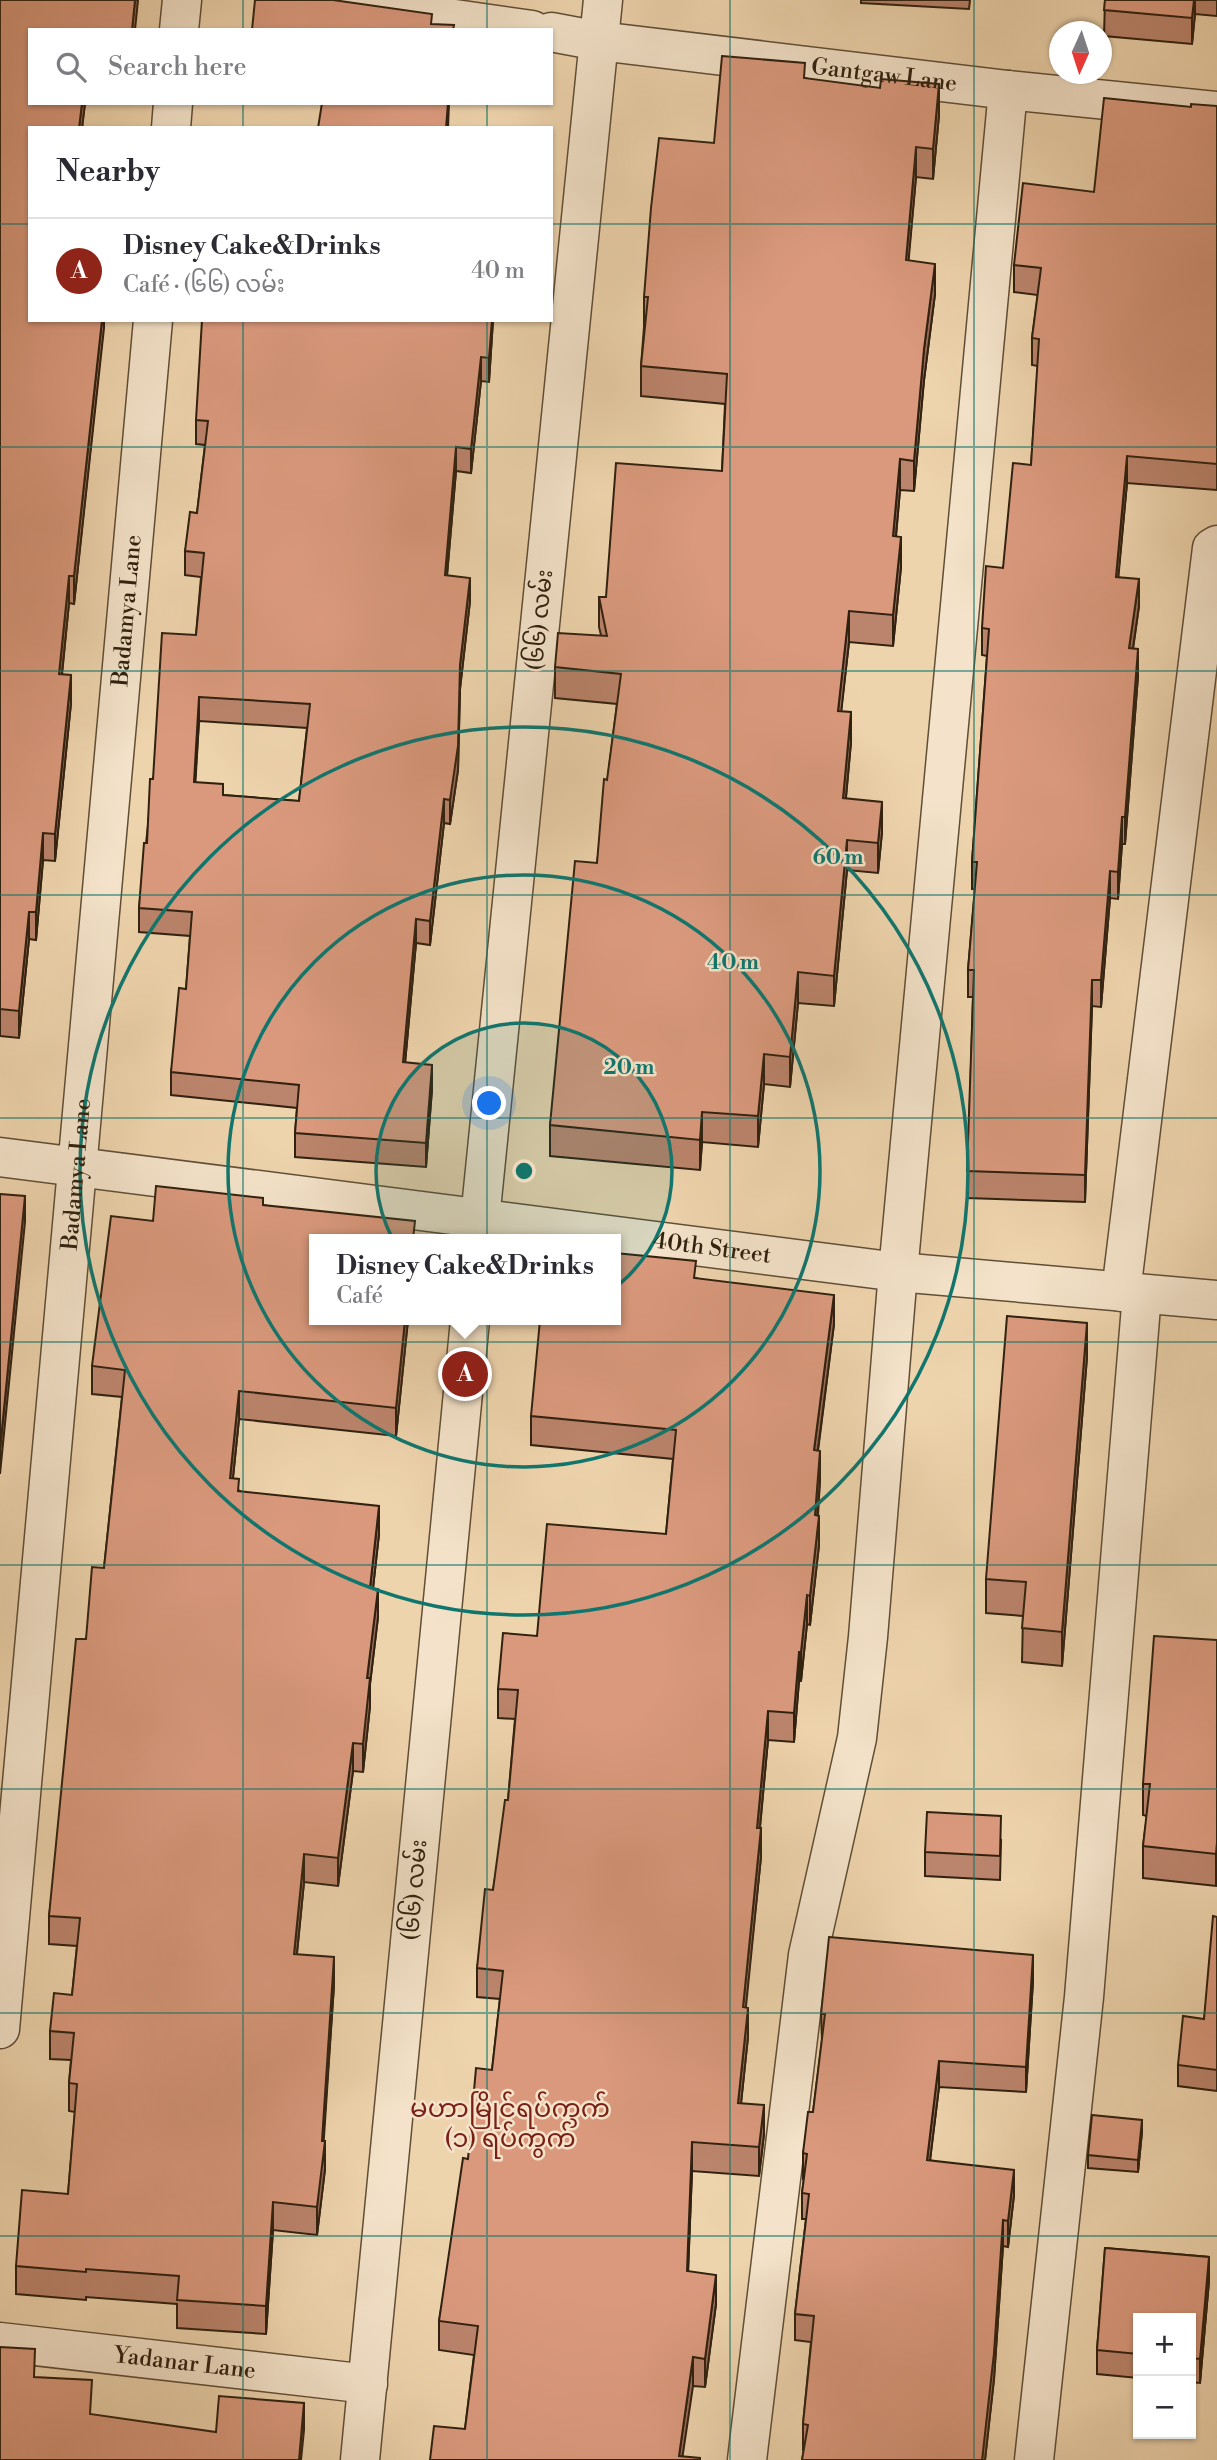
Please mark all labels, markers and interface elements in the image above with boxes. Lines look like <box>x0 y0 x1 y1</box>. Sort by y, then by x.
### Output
north arrow <box>1049 21 1112 84</box>
search box <box>28 28 553 105</box>
icon: search <box>52 48 90 86</box>
text: Search here <box>108 51 247 83</box>
street label: Gantgaw Lane <box>810 53 959 98</box>
text: Nearby <box>56 153 160 191</box>
text: Disney Cake&Drinks <box>123 230 381 262</box>
text: A <box>71 257 87 285</box>
text: 40 m <box>471 257 525 285</box>
text: Café · (၆၆) လမ်း <box>123 271 285 299</box>
street label: Badamya Lane <box>106 534 148 689</box>
street label: (၆၆) လမ်း <box>518 568 559 672</box>
text: 60 m <box>813 845 863 871</box>
text: 40 m <box>707 950 759 976</box>
text: 20 m <box>604 1055 654 1081</box>
your location <box>472 1086 506 1120</box>
street label: Badamya Lane <box>56 1097 97 1252</box>
centre of rings <box>512 1159 536 1183</box>
street label: 40th Street <box>652 1227 773 1270</box>
popup <box>309 1234 621 1325</box>
text: Disney Cake&Drinks <box>336 1250 594 1282</box>
text: Café <box>336 1282 383 1310</box>
pin: A <box>442 1348 488 1400</box>
street label: (၆၆) လမ်း <box>394 1838 433 1942</box>
district label: မဟာမြိုင်ရပ်ကွက် (၁) ရပ်ကွက် <box>410 2091 610 2159</box>
map controls <box>1133 2313 1196 2439</box>
button: + <box>1133 2313 1196 2376</box>
street label: Yadanar Lane <box>111 2341 257 2385</box>
button: − <box>1133 2376 1196 2439</box>

